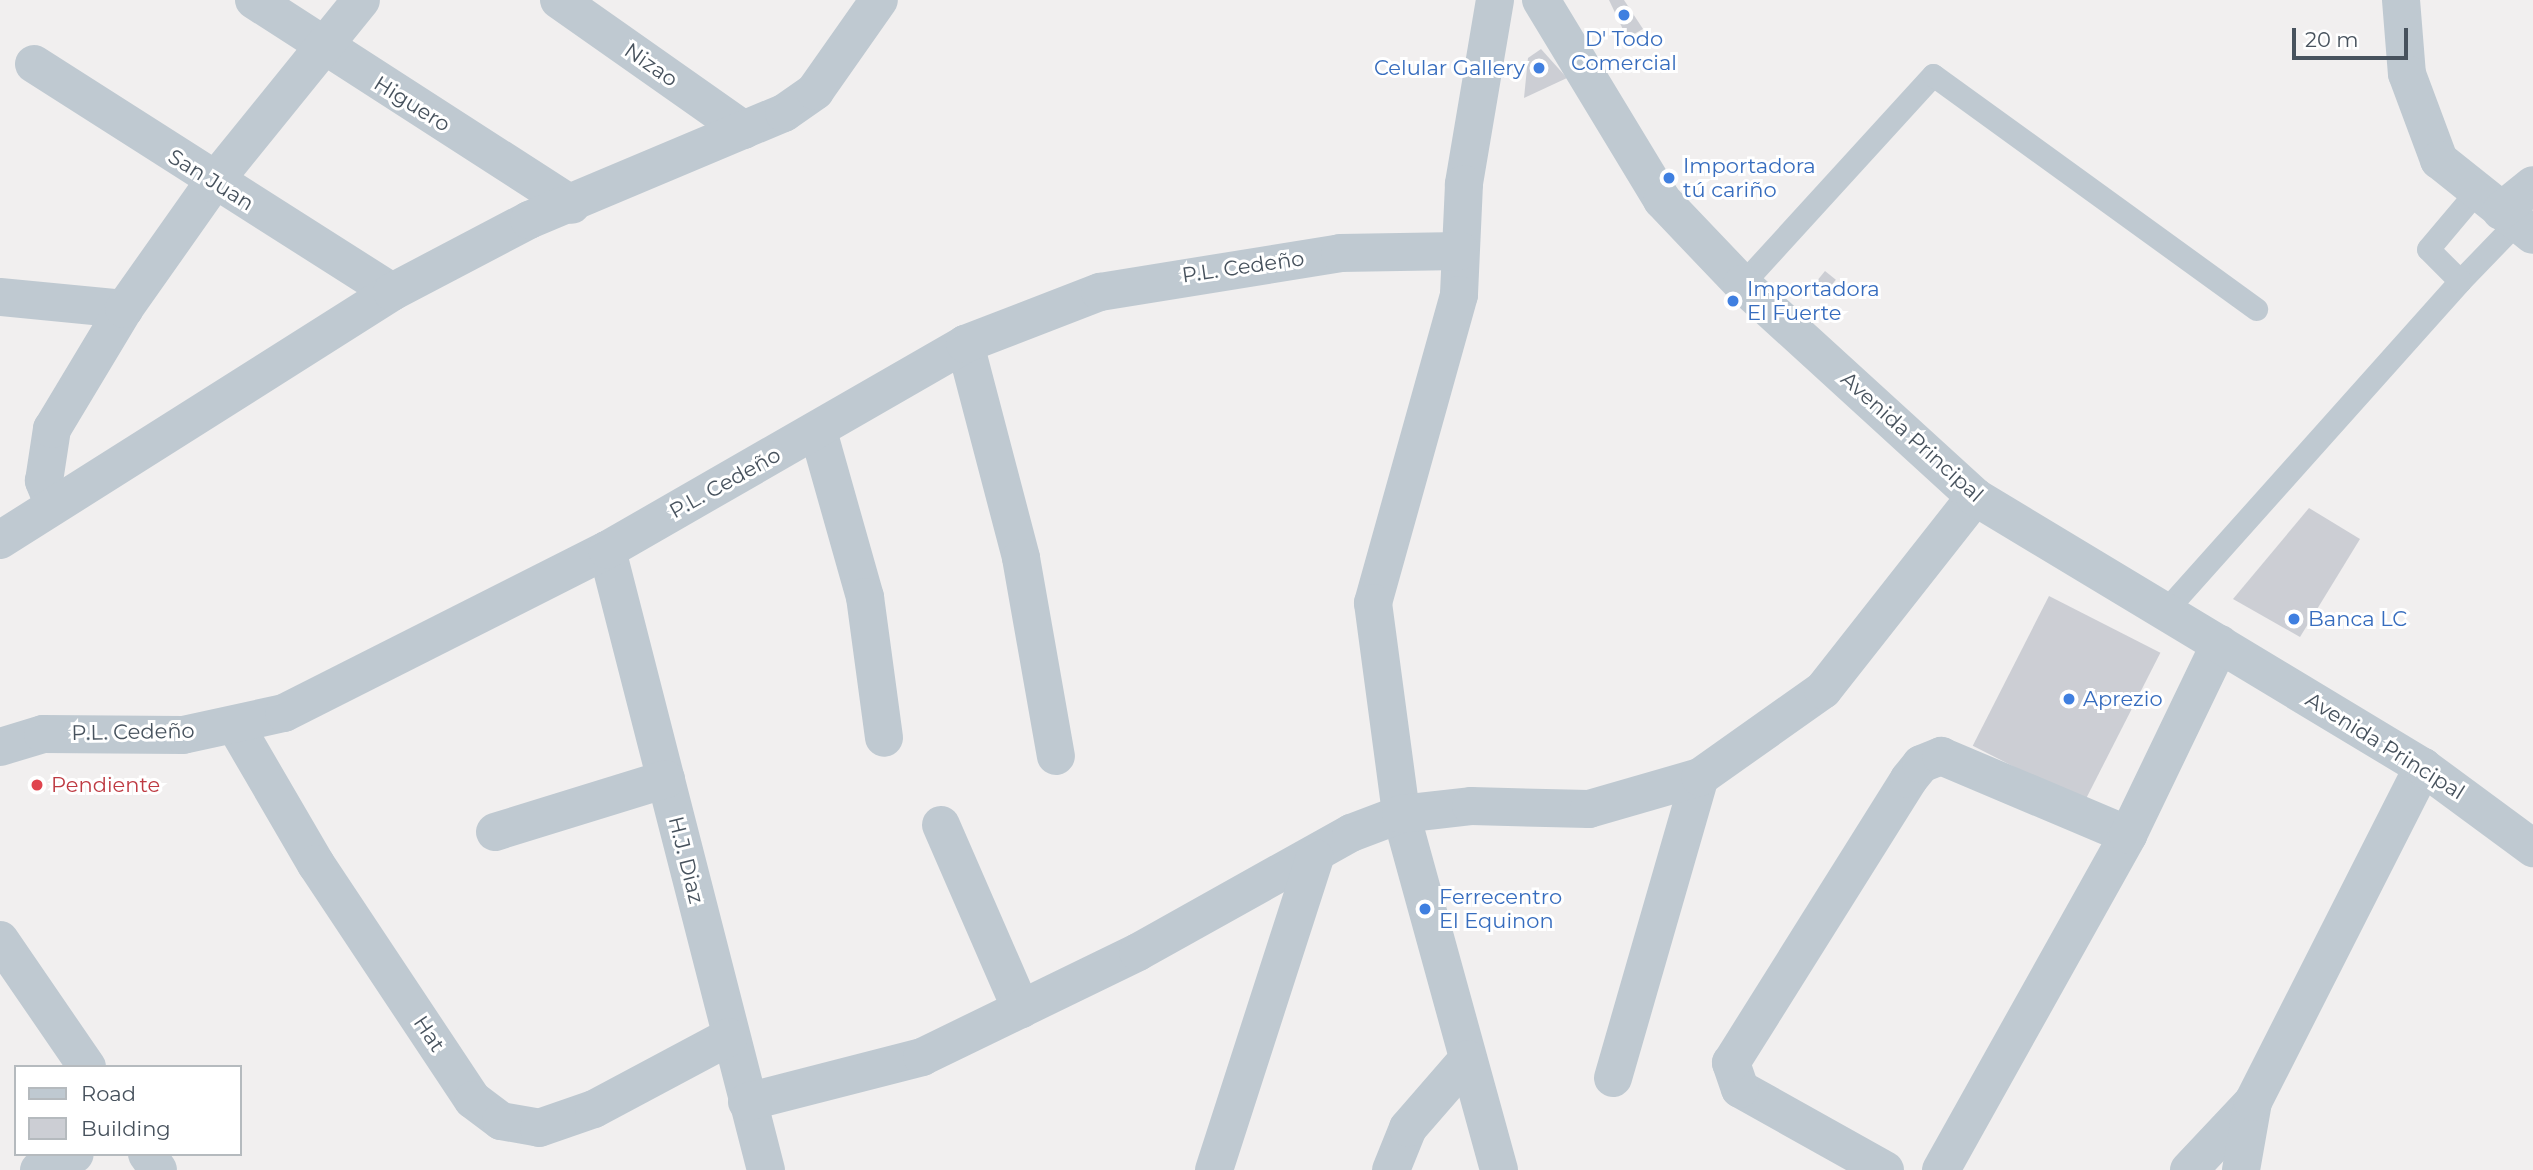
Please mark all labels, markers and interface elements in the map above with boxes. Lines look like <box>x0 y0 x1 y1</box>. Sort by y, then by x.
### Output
marker: D' Todo Comercial <box>1616 7 1632 23</box>
scale bar <box>2295 14 2410 58</box>
place label: D' Todo Comercial <box>1571 26 1677 76</box>
text: 20 m <box>2305 27 2359 52</box>
street label: Nizao <box>620 38 682 92</box>
place label: Celular Gallery <box>1374 55 1525 81</box>
marker: Celular Gallery <box>1531 60 1547 76</box>
street label: Higuero <box>369 71 455 137</box>
street label: San Juan <box>164 144 258 216</box>
place label: Importadora tú cariño <box>1683 153 1816 203</box>
marker: Importadora tú cariño <box>1661 170 1677 186</box>
street label: P.L. Cedeño <box>1180 246 1306 288</box>
place label: Importadora El Fuerte <box>1747 276 1880 326</box>
marker: Importadora El Fuerte <box>1725 293 1741 309</box>
street label: Avenida Principal <box>1836 367 1988 507</box>
street label: P.L. Cedeño <box>665 442 785 524</box>
place label: Banca LC <box>2308 606 2407 632</box>
marker: Banca LC <box>2286 611 2302 627</box>
place label: Aprezio <box>2083 686 2163 712</box>
street label: Avenida Principal <box>2301 687 2469 805</box>
marker: Aprezio <box>2061 691 2077 707</box>
street label: P.L. Cedeño <box>71 718 195 746</box>
place label: Pendiente <box>51 772 160 798</box>
marker: Pendiente <box>29 777 45 793</box>
street label: H.J. Diaz <box>663 814 709 906</box>
place label: Ferrecentro El Equinon <box>1439 884 1562 934</box>
marker: Ferrecentro El Equinon <box>1417 901 1433 917</box>
street label: Hat <box>408 1011 450 1057</box>
legend <box>14 1065 242 1156</box>
text: Road <box>81 1081 136 1106</box>
text: Building <box>81 1116 171 1141</box>

